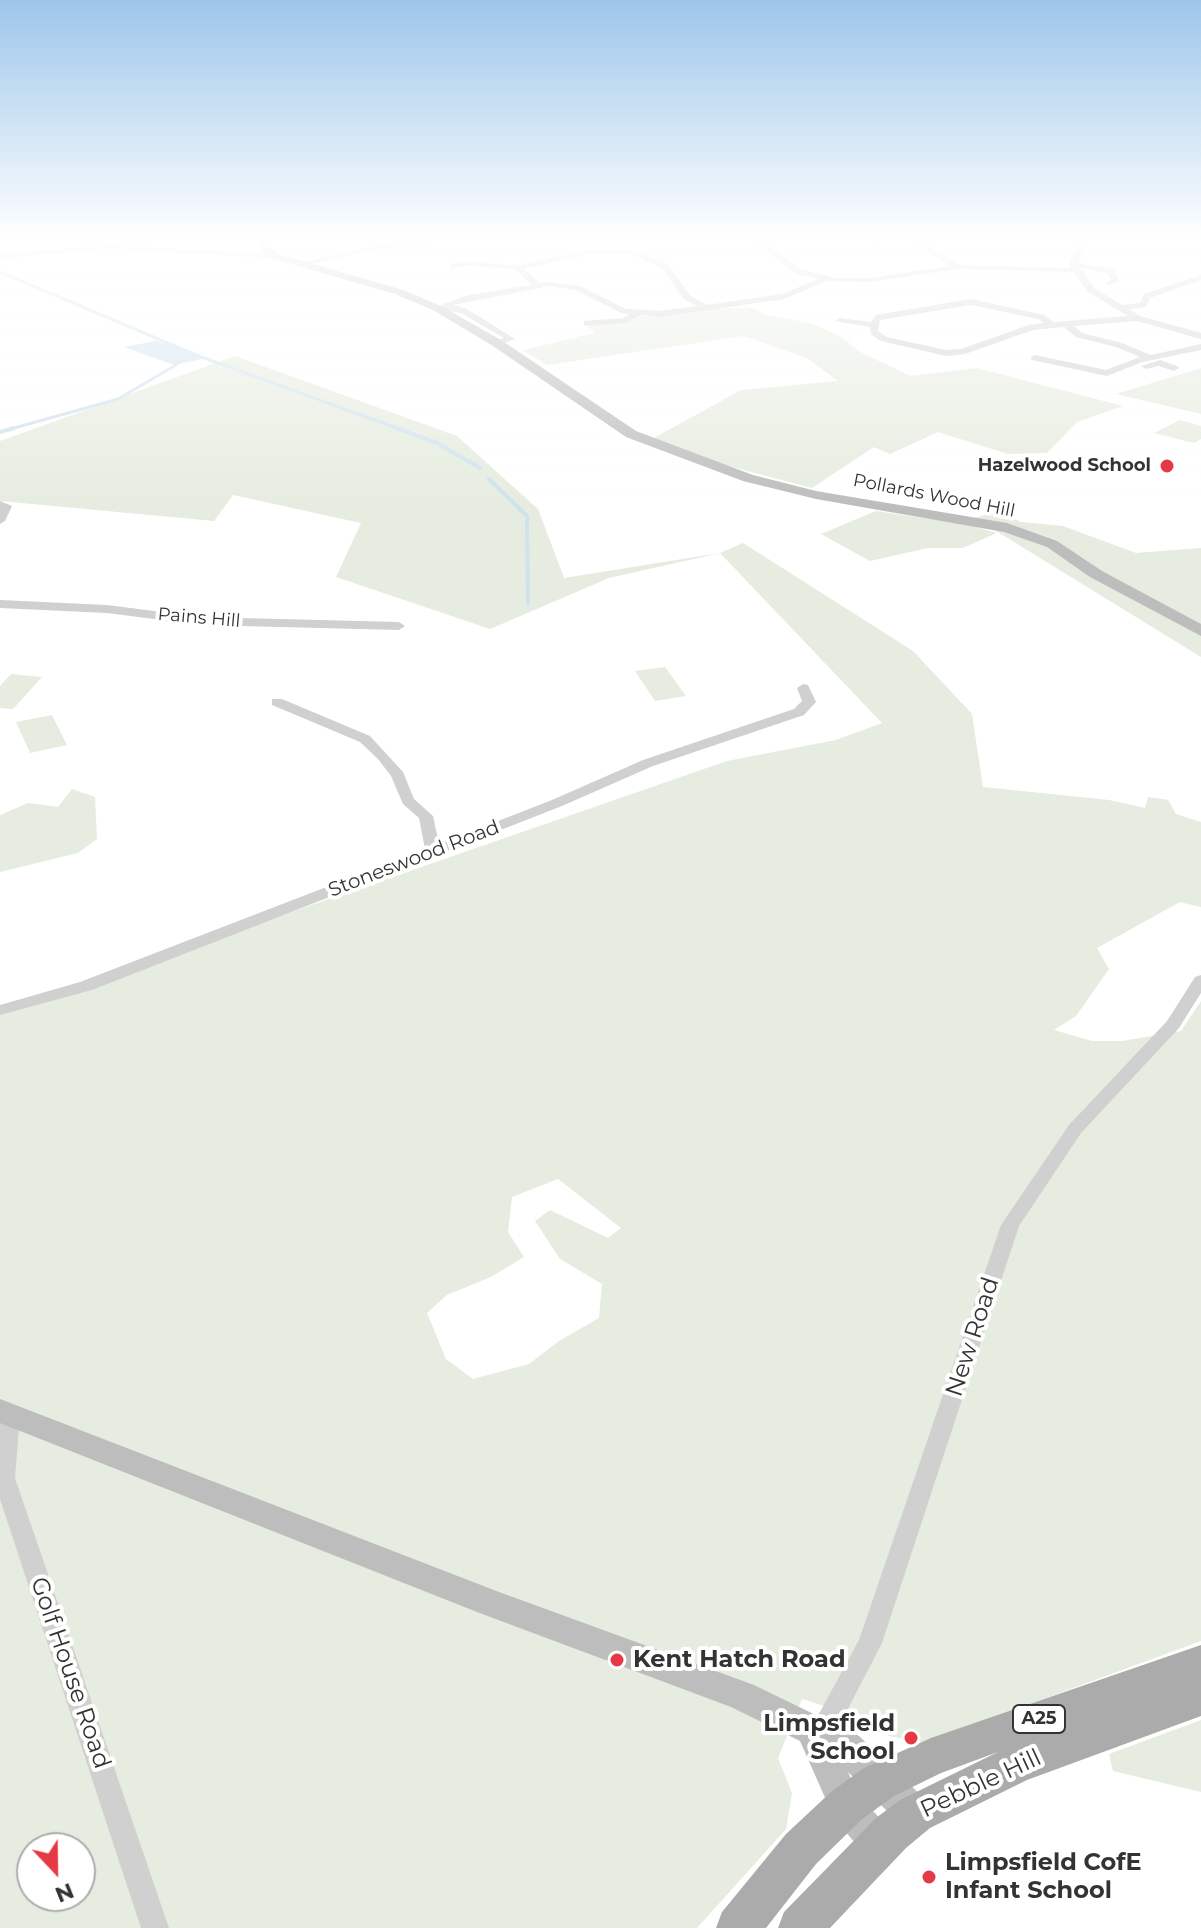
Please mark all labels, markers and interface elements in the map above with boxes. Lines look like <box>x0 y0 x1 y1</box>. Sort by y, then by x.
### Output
place label: Hazelwood School <box>978 455 1151 477</box>
marker: Hazelwood School <box>1158 457 1176 475</box>
street label: Pollards Wood Hill <box>851 470 1017 522</box>
street label: Pains Hill <box>157 604 241 632</box>
street label: Stoneswood Road <box>325 815 503 903</box>
street label: New Road <box>940 1274 1006 1400</box>
street label: Golf House Road <box>24 1574 116 1772</box>
place label: Kent Hatch Road <box>633 1646 846 1674</box>
marker: Kent Hatch Road <box>608 1651 626 1669</box>
road number: A25 <box>1013 1705 1065 1733</box>
place label: Limpsfield School <box>763 1710 895 1766</box>
marker: Limpsfield School <box>902 1729 920 1747</box>
street label: Pebble Hill <box>916 1743 1046 1825</box>
north arrow <box>16 1832 96 1912</box>
place label: Limpsfield CofE Infant School <box>945 1849 1142 1905</box>
marker: Limpsfield CofE Infant School <box>920 1868 938 1886</box>
text: N <box>51 1877 78 1909</box>

